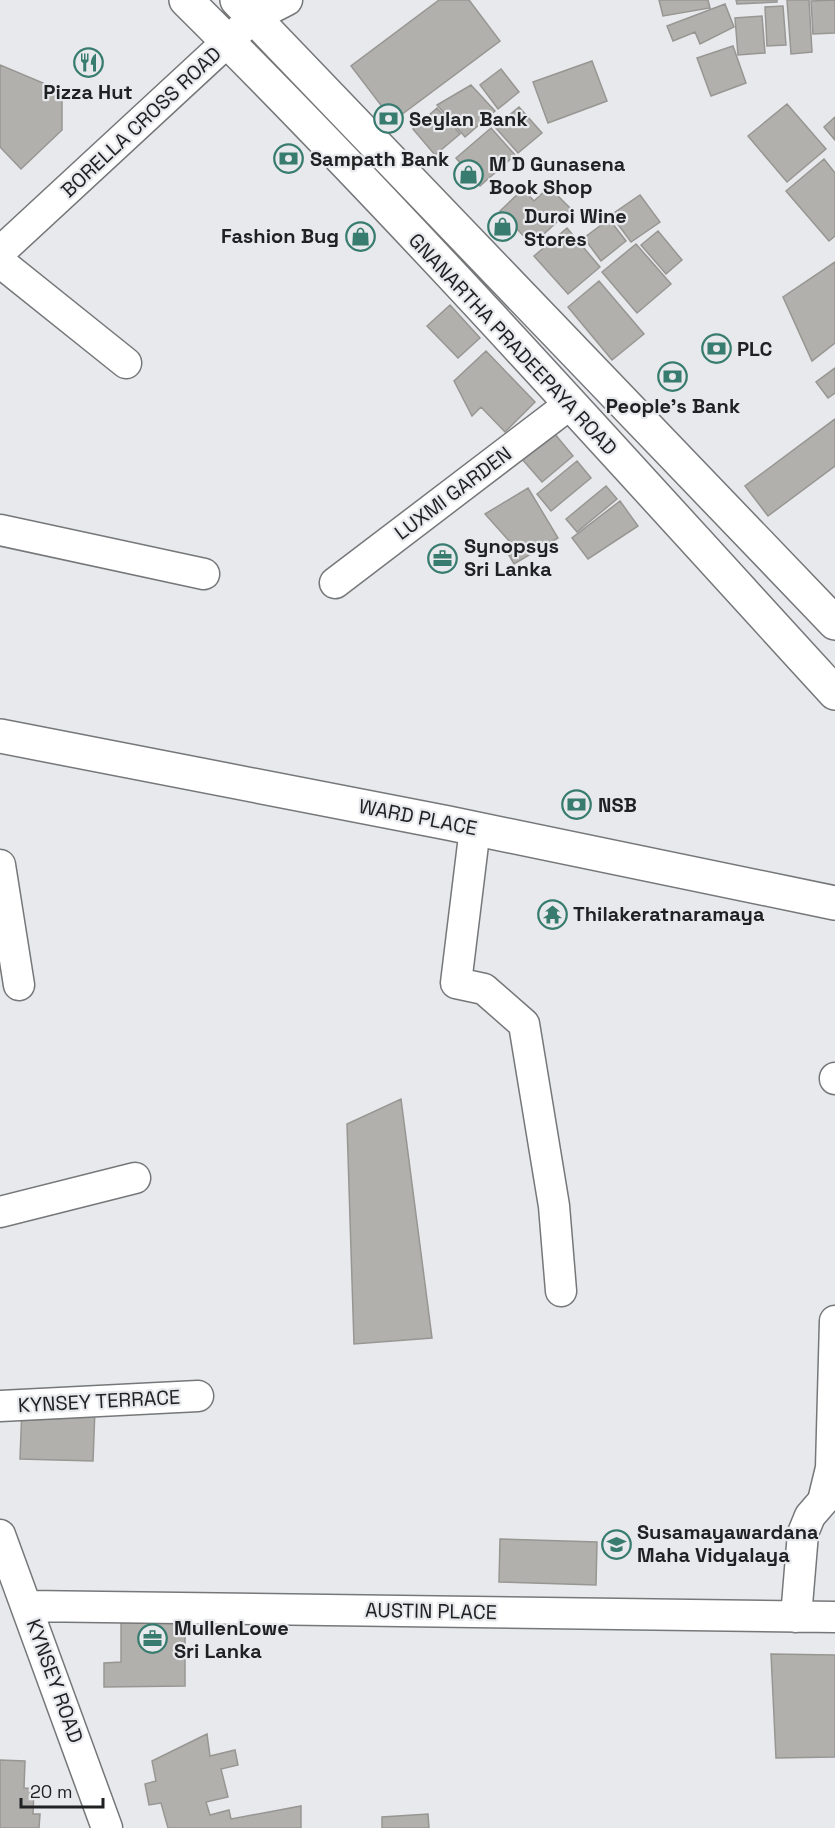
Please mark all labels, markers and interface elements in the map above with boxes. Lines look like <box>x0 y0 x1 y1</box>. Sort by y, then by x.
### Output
street label: BORELLA CROSS ROAD <box>55 41 227 203</box>
restaurant icon: Pizza Hut <box>72 46 104 78</box>
place label: Pizza Hut <box>43 79 133 105</box>
bank icon: Seylan Bank <box>372 103 404 135</box>
place label: Seylan Bank <box>409 106 528 132</box>
bank icon: Sampath Bank <box>273 143 305 175</box>
place label: Sampath Bank <box>310 146 449 172</box>
place label: M D Gunasena Book Shop <box>489 151 626 200</box>
shop icon: M D Gunasena Book Shop <box>452 159 484 191</box>
place label: Duroi Wine Stores <box>524 203 627 252</box>
shop icon: Duroi Wine Stores <box>487 211 519 243</box>
shop icon: Fashion Bug <box>344 220 376 252</box>
place label: Fashion Bug <box>221 223 339 249</box>
street label: GNANARTHA PRADEEPAYA ROAD <box>403 227 623 461</box>
bank icon: PLC <box>700 333 732 365</box>
place label: PLC <box>737 336 772 362</box>
bank icon: People's Bank <box>657 360 689 392</box>
place label: People's Bank <box>606 393 740 419</box>
street label: LUXMI GARDEN <box>389 440 517 546</box>
place label: Synopsys Sri Lanka <box>464 533 559 582</box>
office icon: Synopsys Sri Lanka <box>427 542 459 574</box>
bank icon: NSB <box>561 789 593 821</box>
place label: NSB <box>598 792 637 818</box>
street label: WARD PLACE <box>357 793 479 841</box>
temple icon: Thilakeratnaramaya <box>536 898 568 930</box>
place label: Thilakeratnaramaya <box>573 901 765 927</box>
street label: KYNSEY TERRACE <box>17 1384 181 1418</box>
place label: Susamayawardana Maha Vidyalaya <box>637 1519 819 1568</box>
school or university icon: Susamayawardana Maha Vidyalaya <box>600 1528 632 1560</box>
street label: AUSTIN PLACE <box>365 1597 497 1625</box>
street label: KYNSEY ROAD <box>21 1615 89 1747</box>
place label: MullenLowe Sri Lanka <box>174 1615 289 1664</box>
office icon: MullenLowe Sri Lanka <box>137 1623 169 1655</box>
scale bar <box>21 1771 104 1809</box>
text: 20 m <box>30 1780 73 1803</box>

